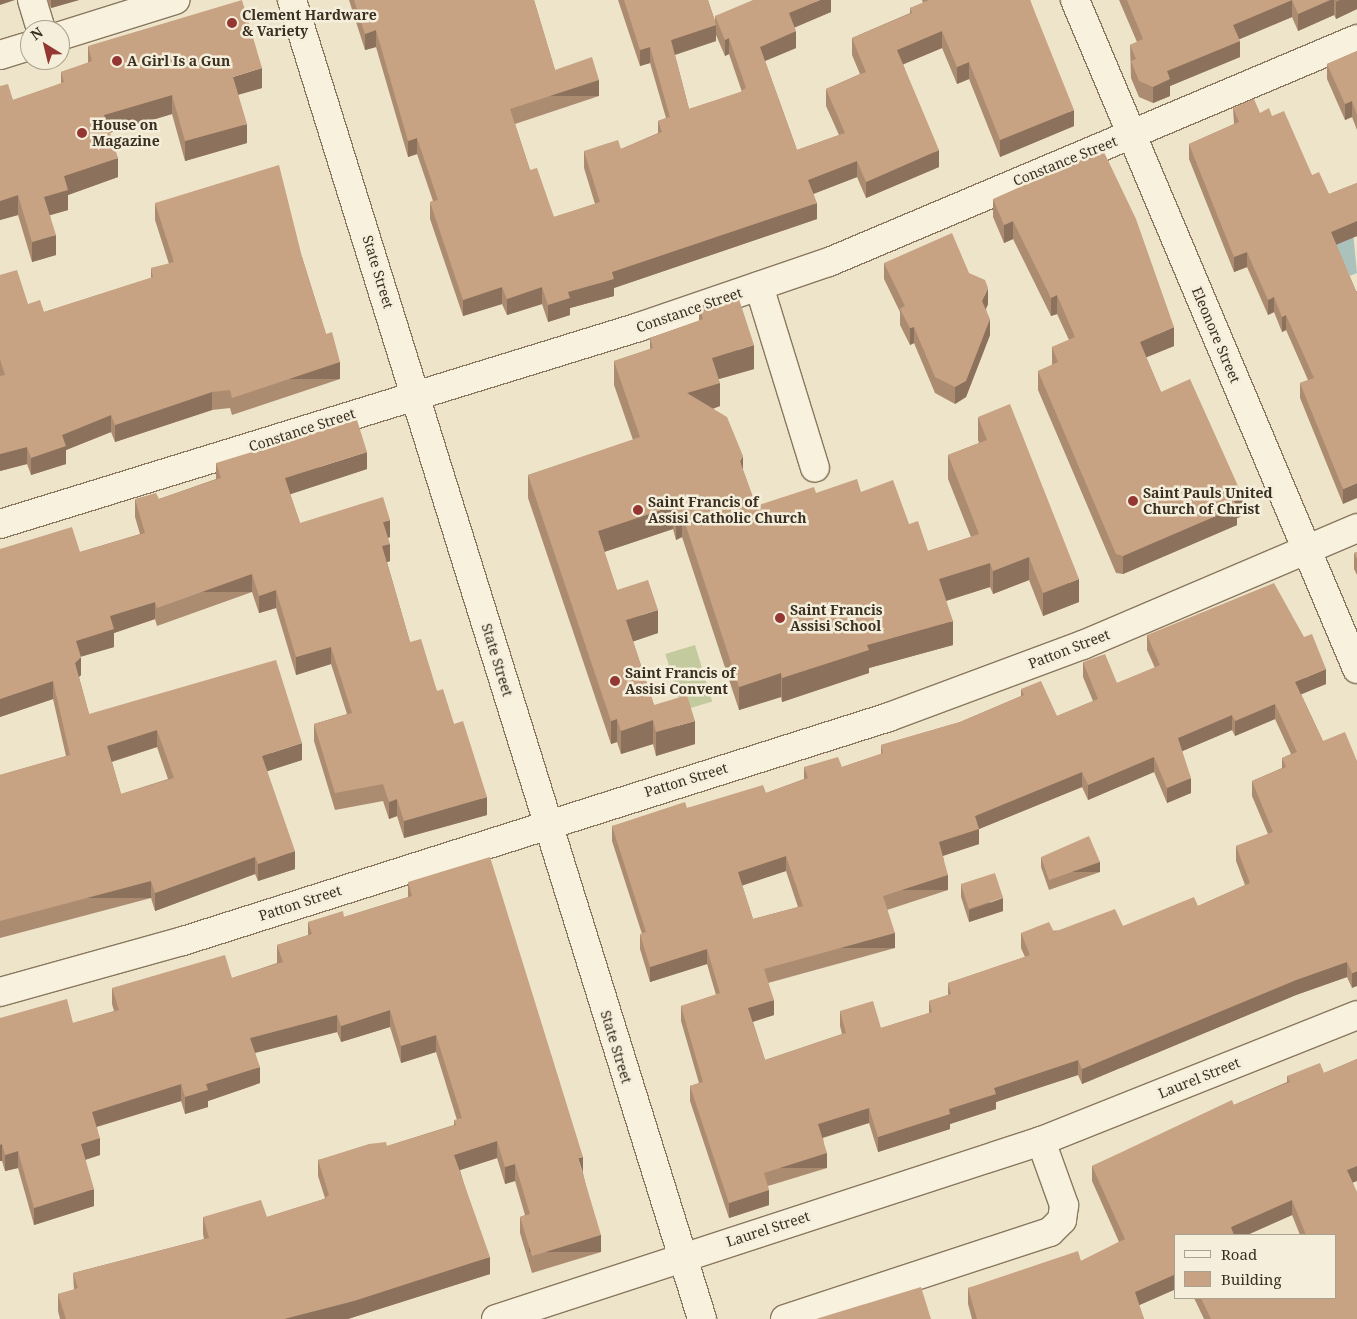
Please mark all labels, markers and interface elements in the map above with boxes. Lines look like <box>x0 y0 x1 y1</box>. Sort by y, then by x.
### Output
place label: Clement Hardware & Variety <box>242 7 377 40</box>
marker: Clement Hardware & Variety <box>226 17 238 29</box>
north arrow <box>20 20 70 70</box>
text: N <box>26 22 47 44</box>
place label: A Girl Is a Gun <box>127 53 230 69</box>
marker: A Girl Is a Gun <box>111 55 123 67</box>
place label: House on Magazine <box>92 117 160 150</box>
marker: House on Magazine <box>76 127 88 139</box>
street label: Constance Street <box>1010 132 1120 190</box>
street label: State Street <box>359 233 397 311</box>
street label: Constance Street <box>634 284 744 336</box>
street label: Eleonore Street <box>1188 285 1244 385</box>
street label: Constance Street <box>247 405 357 455</box>
place label: Saint Pauls United Church of Christ <box>1143 485 1273 518</box>
place label: Saint Francis of Assisi Catholic Church <box>648 494 807 526</box>
marker: Saint Pauls United Church of Christ <box>1127 495 1139 507</box>
marker: Saint Francis of Assisi Catholic Church <box>632 504 644 516</box>
place label: Saint Francis Assisi School <box>790 602 883 634</box>
marker: Saint Francis Assisi School <box>774 612 786 624</box>
street label: State Street <box>478 621 516 699</box>
street label: Patton Street <box>1026 626 1112 672</box>
place label: Saint Francis of Assisi Convent <box>625 665 736 698</box>
marker: Saint Francis of Assisi Convent <box>609 675 621 687</box>
street label: Patton Street <box>642 759 730 801</box>
street label: Patton Street <box>257 882 343 924</box>
street label: State Street <box>597 1008 635 1086</box>
street label: Laurel Street <box>1156 1054 1242 1102</box>
street label: Laurel Street <box>724 1208 812 1250</box>
legend <box>1174 1234 1337 1299</box>
text: Road <box>1221 1244 1257 1264</box>
text: Building <box>1221 1269 1282 1289</box>

